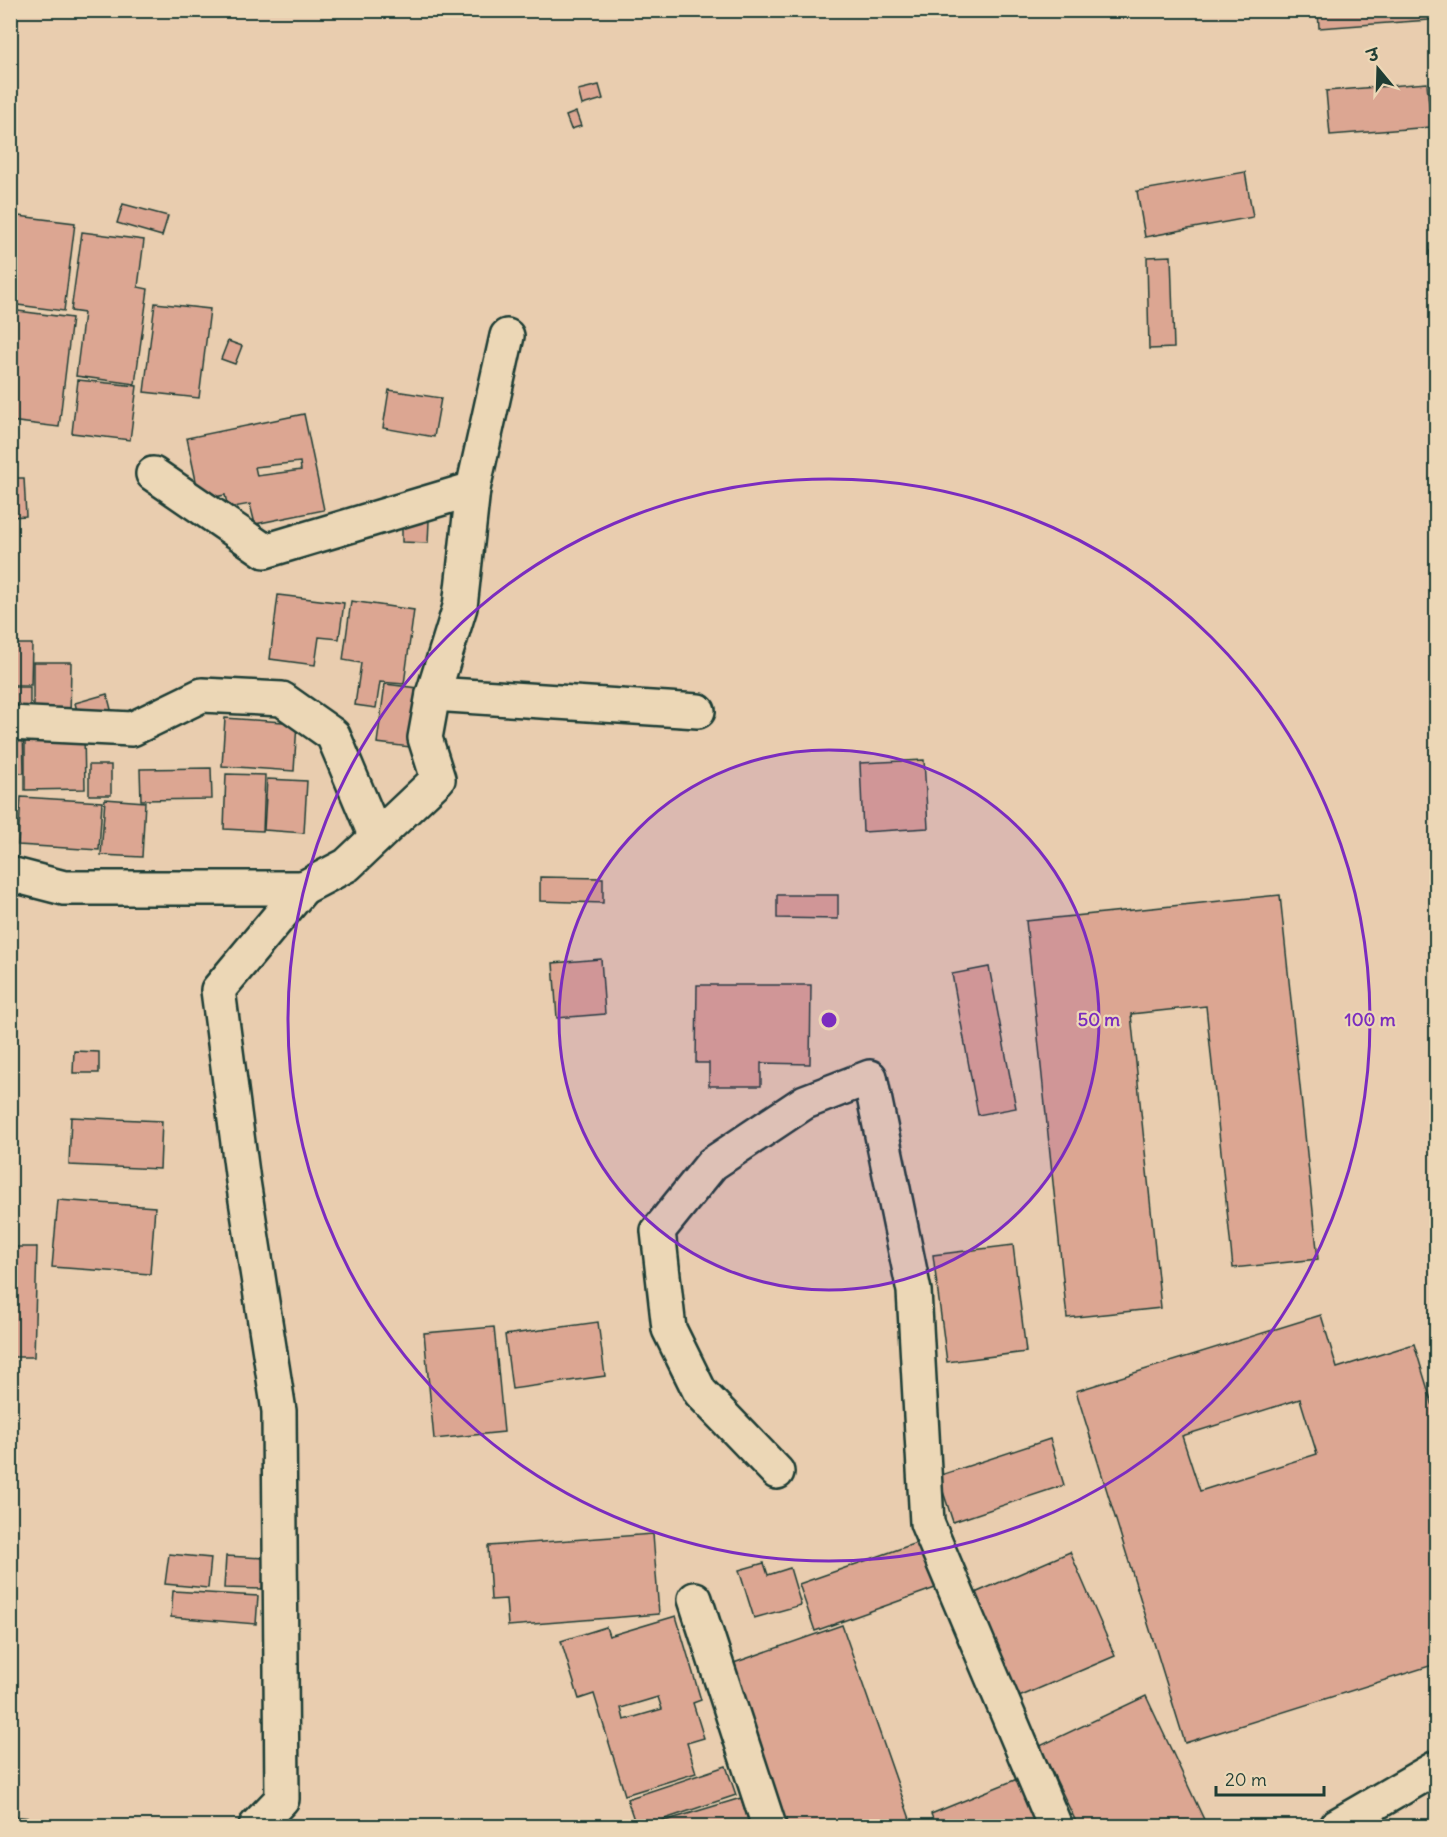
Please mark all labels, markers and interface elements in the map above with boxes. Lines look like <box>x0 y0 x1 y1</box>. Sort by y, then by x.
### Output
north arrow <box>1348 39 1408 99</box>
text: उ <box>1363 43 1383 67</box>
text: 50 m <box>1078 1008 1120 1031</box>
text: 100 m <box>1345 1008 1396 1031</box>
centre of rings <box>819 1010 839 1030</box>
scale bar <box>1216 1759 1324 1797</box>
text: 20 m <box>1225 1768 1267 1791</box>

